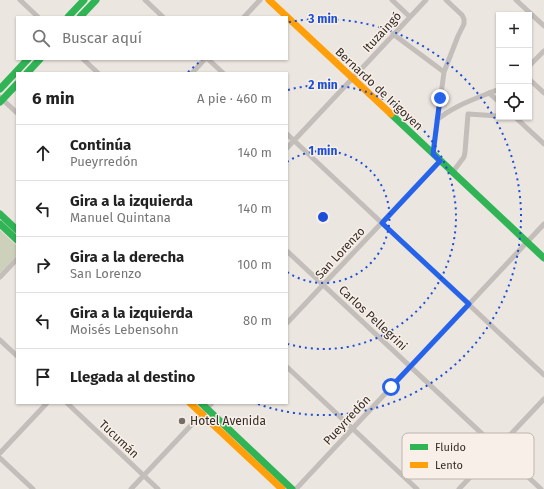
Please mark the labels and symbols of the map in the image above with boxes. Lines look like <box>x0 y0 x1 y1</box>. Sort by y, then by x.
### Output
street label: Ituzaingó <box>360 9 404 55</box>
text: 3 min <box>307 12 338 26</box>
street label: Bernardo de Irigoyen <box>332 45 426 133</box>
text: 2 min <box>308 78 338 92</box>
route end <box>431 89 449 107</box>
text: 1 min <box>309 144 337 158</box>
centre of rings <box>316 210 330 224</box>
street label: San Lorenzo <box>312 224 368 282</box>
street label: Carlos Pellegrini <box>336 283 410 353</box>
route start <box>382 378 400 396</box>
street label: Pueyrredón <box>320 392 374 448</box>
place label: Hotel Avenida <box>190 414 266 428</box>
marker: Hotel Avenida <box>177 416 187 426</box>
street label: Tucumán <box>96 417 142 461</box>
legend <box>402 433 534 479</box>
text: Fluido <box>435 441 466 454</box>
text: Lento <box>435 459 463 472</box>

